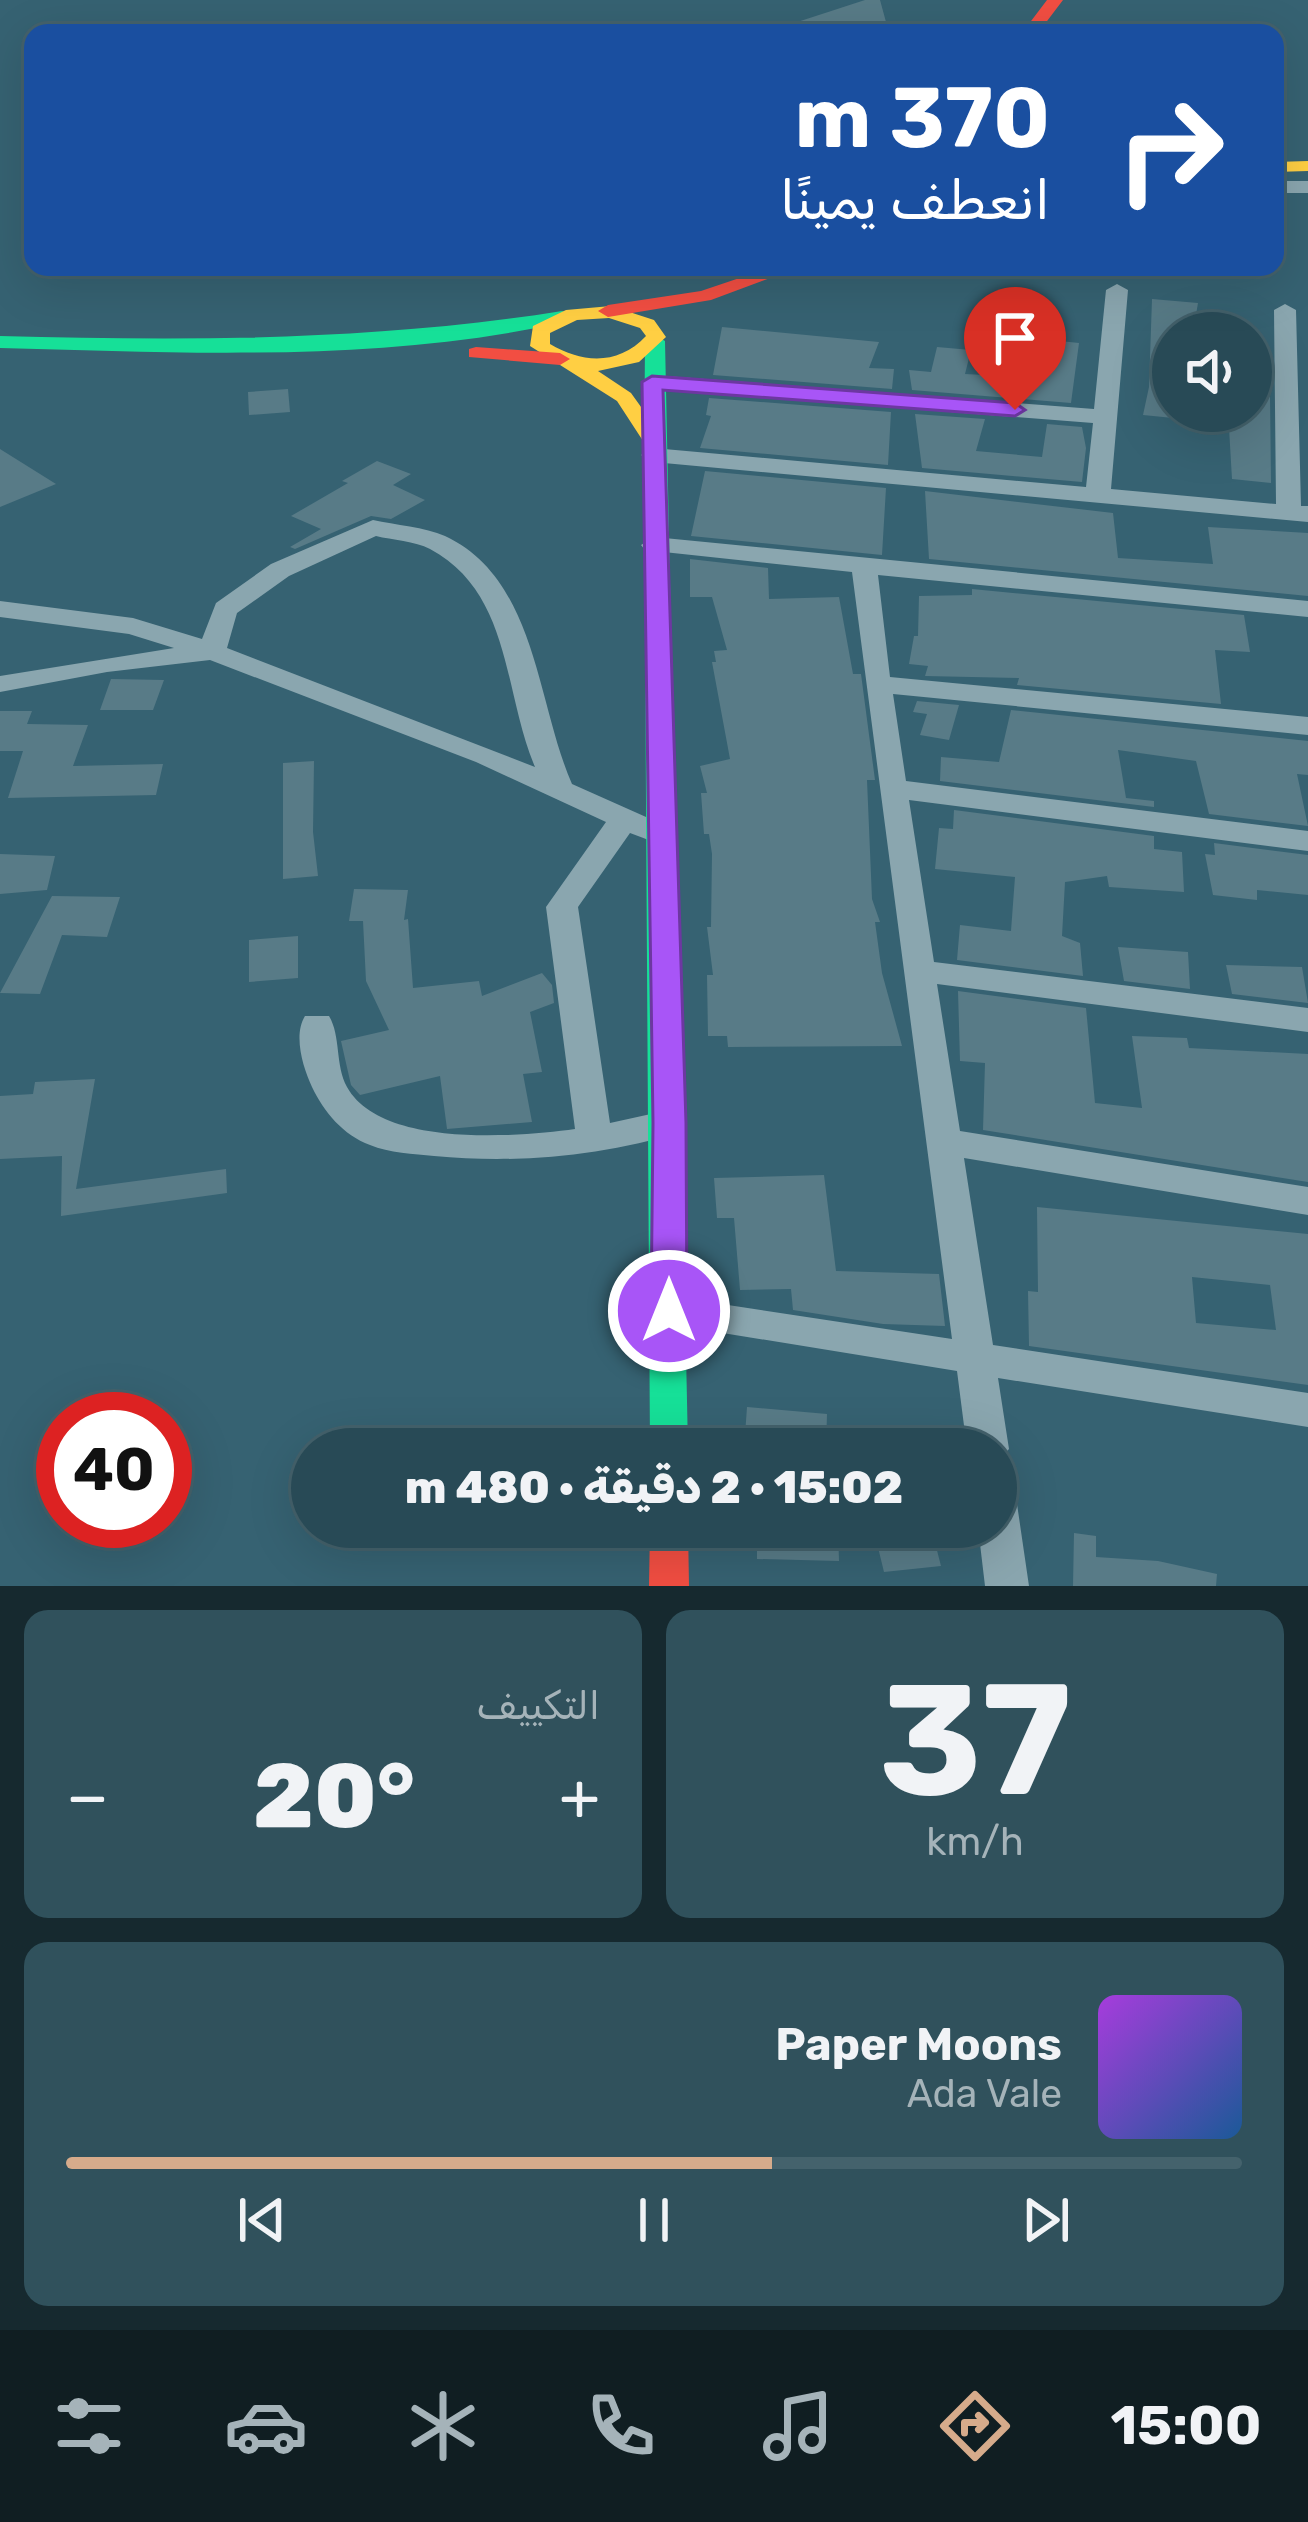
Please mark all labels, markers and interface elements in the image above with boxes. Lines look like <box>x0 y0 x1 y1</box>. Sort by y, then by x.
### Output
text: 370 m <box>795 68 1050 168</box>
icon: right <box>1092 72 1248 228</box>
text: انعطف يمينًا <box>780 169 1050 233</box>
pin <box>964 287 1066 410</box>
icon: arrive <box>982 305 1048 371</box>
map controls <box>1152 312 1272 432</box>
button: sound <box>1152 312 1272 432</box>
position arrow <box>606 1248 732 1374</box>
speed limit sign: 40 <box>36 1392 192 1548</box>
text: 15:02 · 2 دقيقة · 480 m <box>405 1461 903 1514</box>
text: 37 <box>879 1648 1071 1833</box>
text: التكييف <box>476 1683 600 1729</box>
text: 20° <box>253 1743 415 1850</box>
text: − <box>66 1757 109 1836</box>
text: + <box>559 1757 600 1836</box>
text: km/h <box>926 1819 1024 1865</box>
text: Paper Moons <box>775 2018 1062 2071</box>
text: Ada Vale <box>907 2071 1062 2117</box>
icon: previous <box>229 2187 295 2253</box>
icon: pause <box>621 2187 687 2253</box>
icon: next <box>1013 2187 1079 2253</box>
icon: filters <box>47 2384 131 2468</box>
icon: car <box>224 2384 308 2468</box>
icon: climate <box>401 2384 485 2468</box>
icon: phone <box>579 2384 663 2468</box>
icon: music <box>756 2384 840 2468</box>
icon: directions <box>933 2384 1017 2468</box>
text: 15:00 <box>1110 2394 1261 2458</box>

